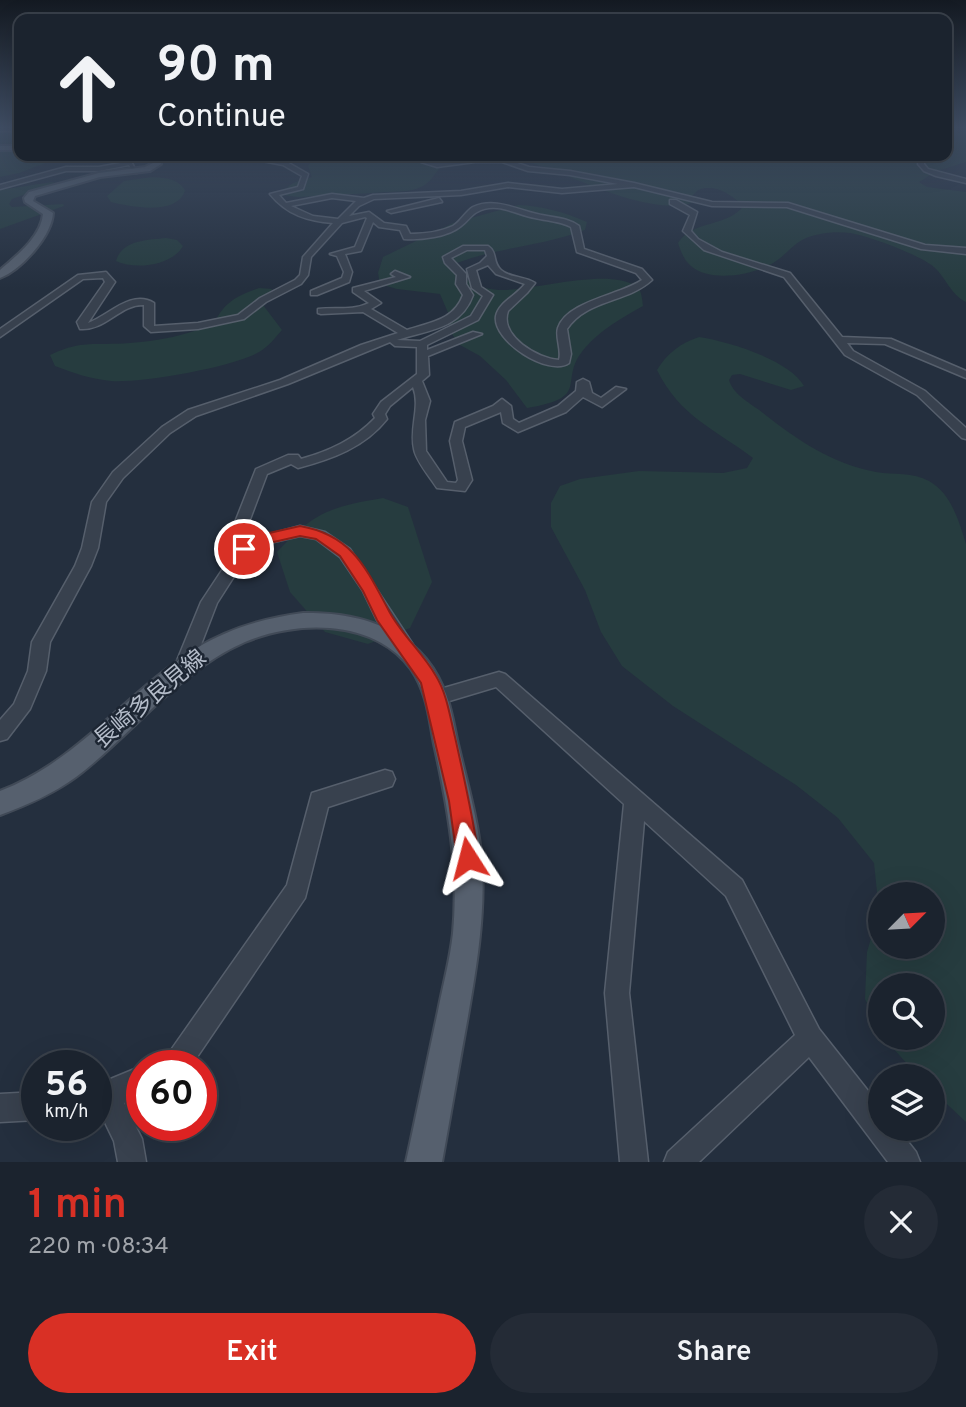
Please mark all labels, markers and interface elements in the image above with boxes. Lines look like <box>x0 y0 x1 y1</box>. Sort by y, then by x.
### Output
text: 90 m <box>157 37 275 99</box>
icon: ahead <box>42 42 133 133</box>
text: Continue <box>157 98 286 138</box>
pin <box>214 519 274 579</box>
icon: arrive <box>225 530 263 568</box>
street label: 長崎多良見線 <box>89 645 213 755</box>
position arrow <box>431 821 505 895</box>
north arrow <box>868 882 945 959</box>
map controls <box>868 882 945 1141</box>
button: search <box>868 973 945 1050</box>
speed limit sign: 60 <box>126 1050 217 1141</box>
text: 56 <box>45 1064 88 1108</box>
button: layers <box>868 1064 945 1141</box>
text: km/h <box>45 1101 88 1124</box>
text: 1 min <box>28 1180 127 1233</box>
button: close <box>864 1185 938 1259</box>
text: 220 m · 08:34 <box>28 1233 169 1262</box>
button: Exit <box>28 1313 476 1393</box>
button: Share <box>490 1313 938 1393</box>

